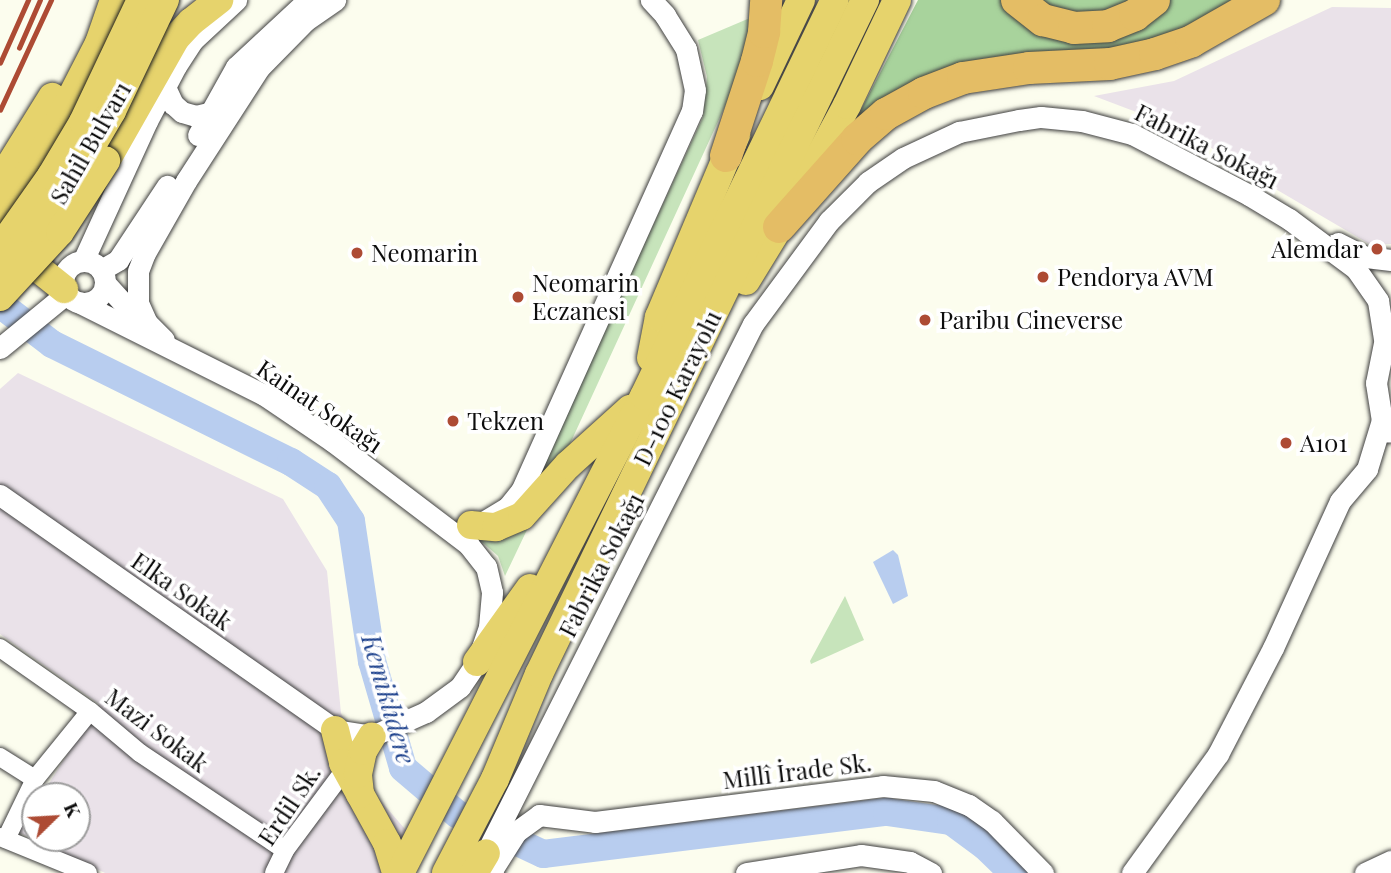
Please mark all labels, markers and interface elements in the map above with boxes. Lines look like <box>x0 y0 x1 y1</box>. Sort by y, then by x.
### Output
street label: Sahil Bulvarı <box>44 77 136 209</box>
street label: Fabrika Sokağı <box>1130 97 1284 195</box>
place label: Alemdar <box>1271 235 1363 263</box>
place label: Neomarin <box>371 239 478 267</box>
marker: Alemdar <box>1369 241 1385 257</box>
marker: Neomarin <box>349 245 365 261</box>
place label: Pendorya AVM <box>1057 263 1215 291</box>
place label: Neomarin Eczanesi <box>532 269 639 325</box>
marker: Pendorya AVM <box>1035 269 1051 285</box>
marker: Neomarin Eczanesi <box>510 289 526 305</box>
street label: D-100 Karayolu <box>627 306 727 470</box>
place label: Paribu Cineverse <box>939 306 1123 334</box>
marker: Paribu Cineverse <box>917 312 933 328</box>
street label: Kainat Sokağı <box>251 353 389 459</box>
place label: Tekzen <box>467 407 544 435</box>
marker: Tekzen <box>445 413 461 429</box>
place label: A101 <box>1300 429 1347 457</box>
marker: A101 <box>1278 435 1294 451</box>
street label: Fabrika Sokağı <box>552 488 650 642</box>
street label: Elka Sokak <box>126 546 238 636</box>
water label: Kemiklidere <box>356 631 422 767</box>
street label: Mazi Sokak <box>100 682 214 778</box>
street label: Millî İrade Sk. <box>721 748 873 794</box>
street label: Erdil Sk. <box>252 759 326 851</box>
north arrow <box>21 782 91 852</box>
text: K <box>59 798 88 821</box>

